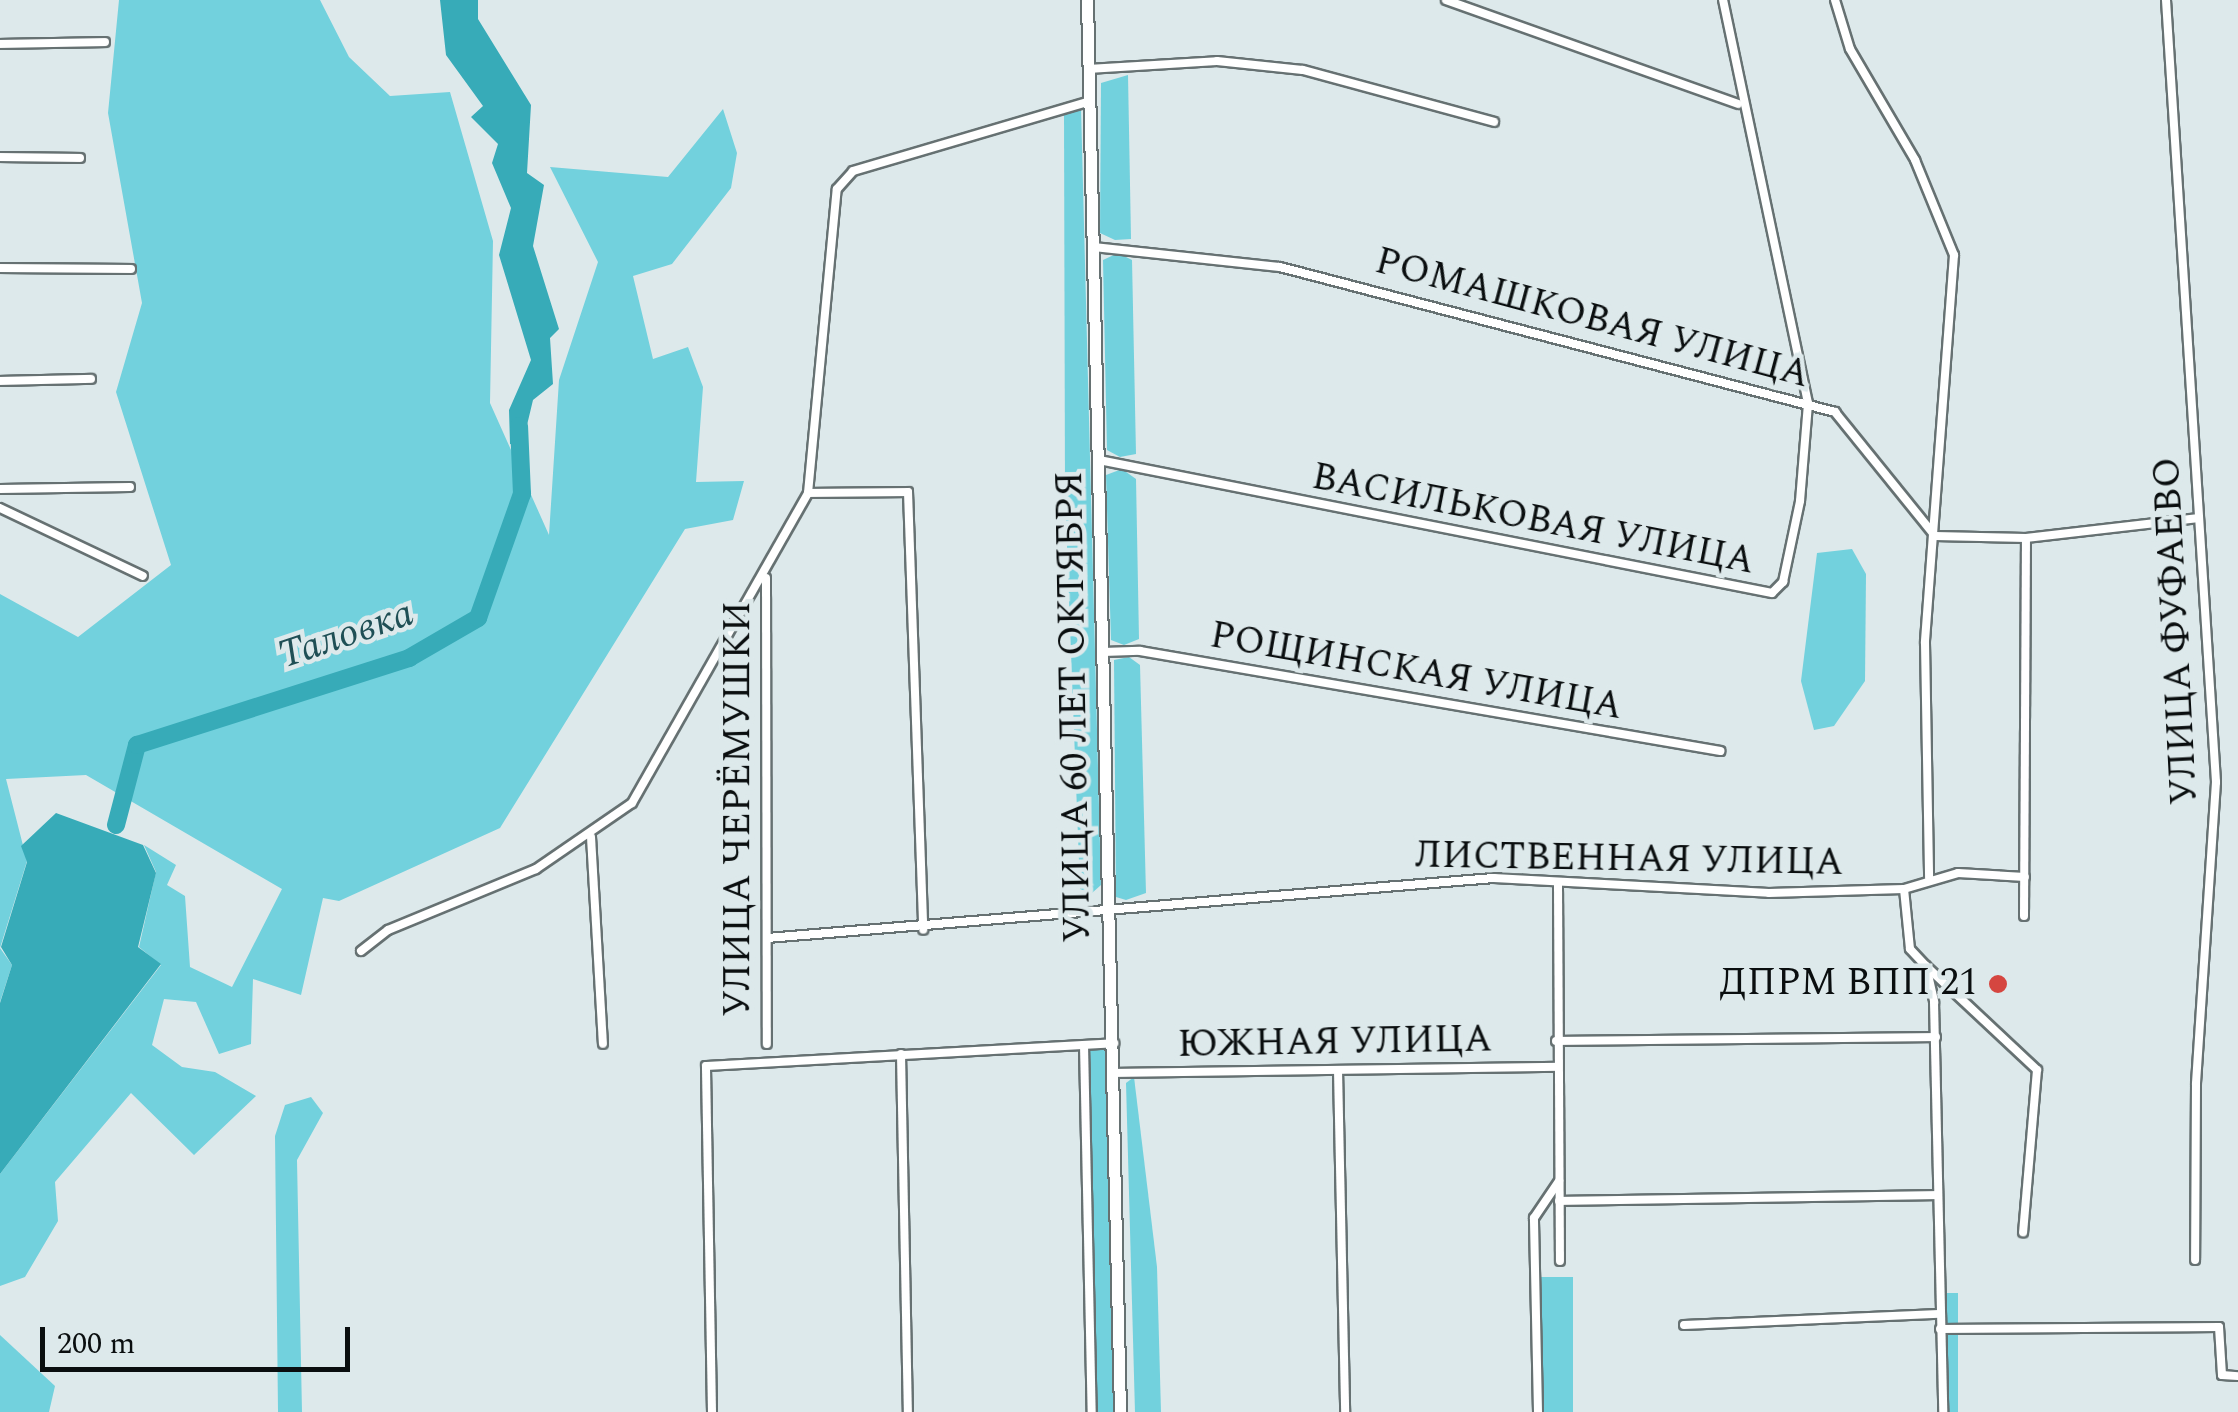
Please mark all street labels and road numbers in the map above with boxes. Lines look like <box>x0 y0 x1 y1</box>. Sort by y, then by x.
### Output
street label: РОМАШКОВАЯ УЛИЦА <box>1370 239 1814 399</box>
street label: ВАСИЛЬКОВАЯ УЛИЦА <box>1308 455 1758 585</box>
street label: УЛИЦА ФУФАЕВО <box>2145 456 2209 806</box>
street label: УЛИЦА 60 ЛЕТ ОКТЯБРЯ <box>1048 471 1102 943</box>
street label: УЛИЦА ЧЕРЁМУШКИ <box>716 601 762 1017</box>
street label: РОЩИНСКАЯ УЛИЦА <box>1206 613 1626 731</box>
street label: ЛИСТВЕННАЯ УЛИЦА <box>1414 833 1844 887</box>
street label: ЮЖНАЯ УЛИЦА <box>1177 1017 1493 1069</box>

